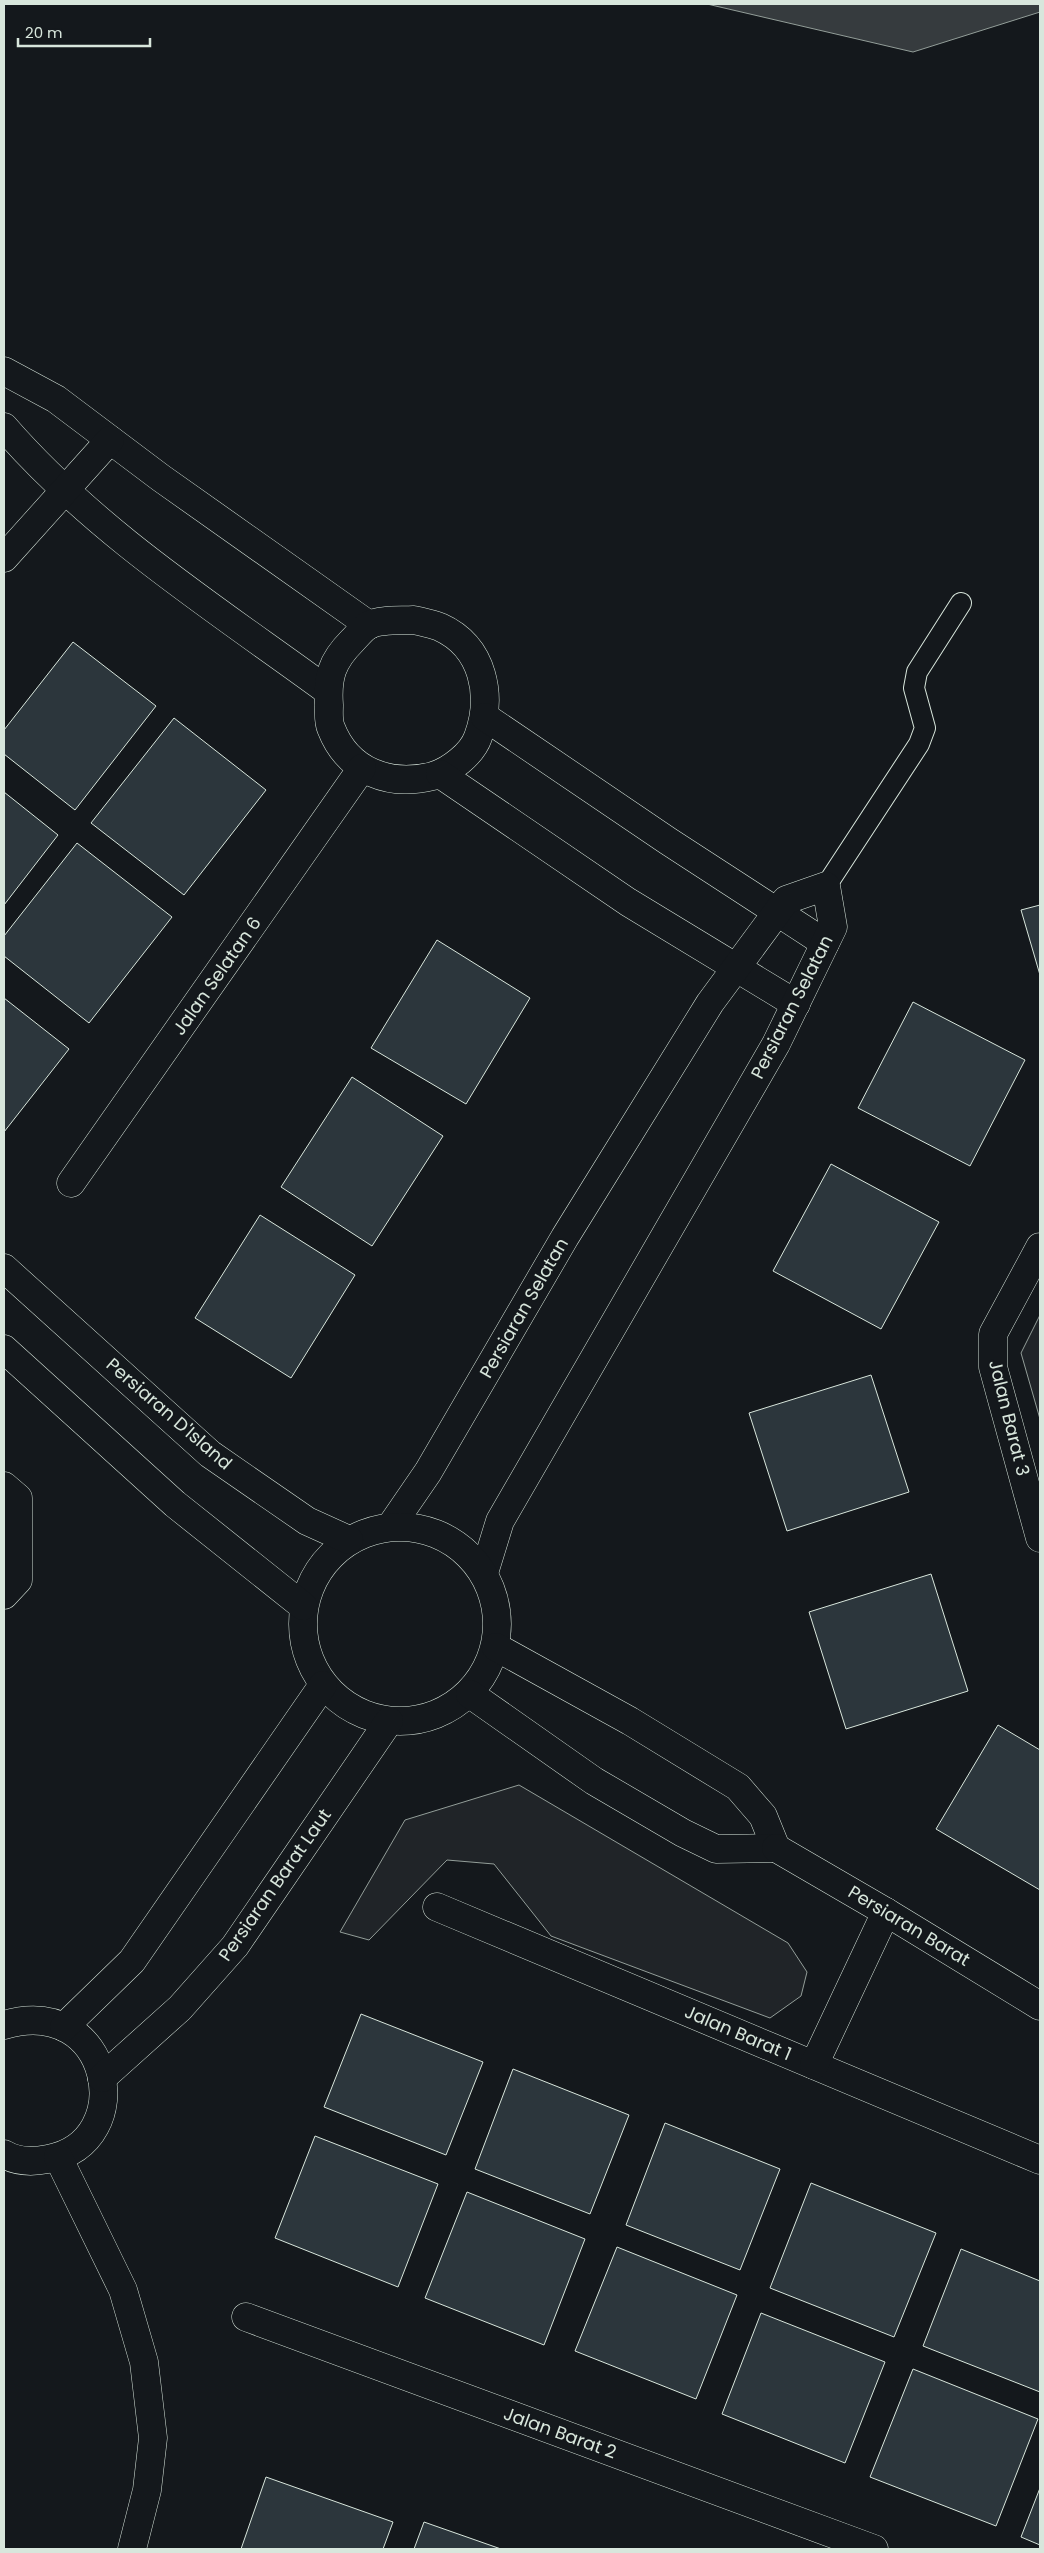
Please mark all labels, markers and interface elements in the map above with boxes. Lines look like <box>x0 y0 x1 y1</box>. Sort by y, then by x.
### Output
scale bar <box>18 15 150 47</box>
text: 20 m <box>25 22 63 43</box>
street label: Jalan Selatan 6 <box>166 911 267 1040</box>
street label: Persiaran Selatan <box>745 931 839 1083</box>
street label: Persiaran Selatan <box>473 1233 574 1382</box>
street label: Persiaran D'Island <box>101 1352 238 1475</box>
street label: Jalan Barat 3 <box>983 1357 1036 1478</box>
street label: Persiaran Barat Laut <box>212 1803 337 1966</box>
street label: Persiaran Barat <box>844 1879 975 1972</box>
street label: Jalan Barat 1 <box>681 1999 795 2066</box>
street label: Jalan Barat 2 <box>500 2401 620 2465</box>

